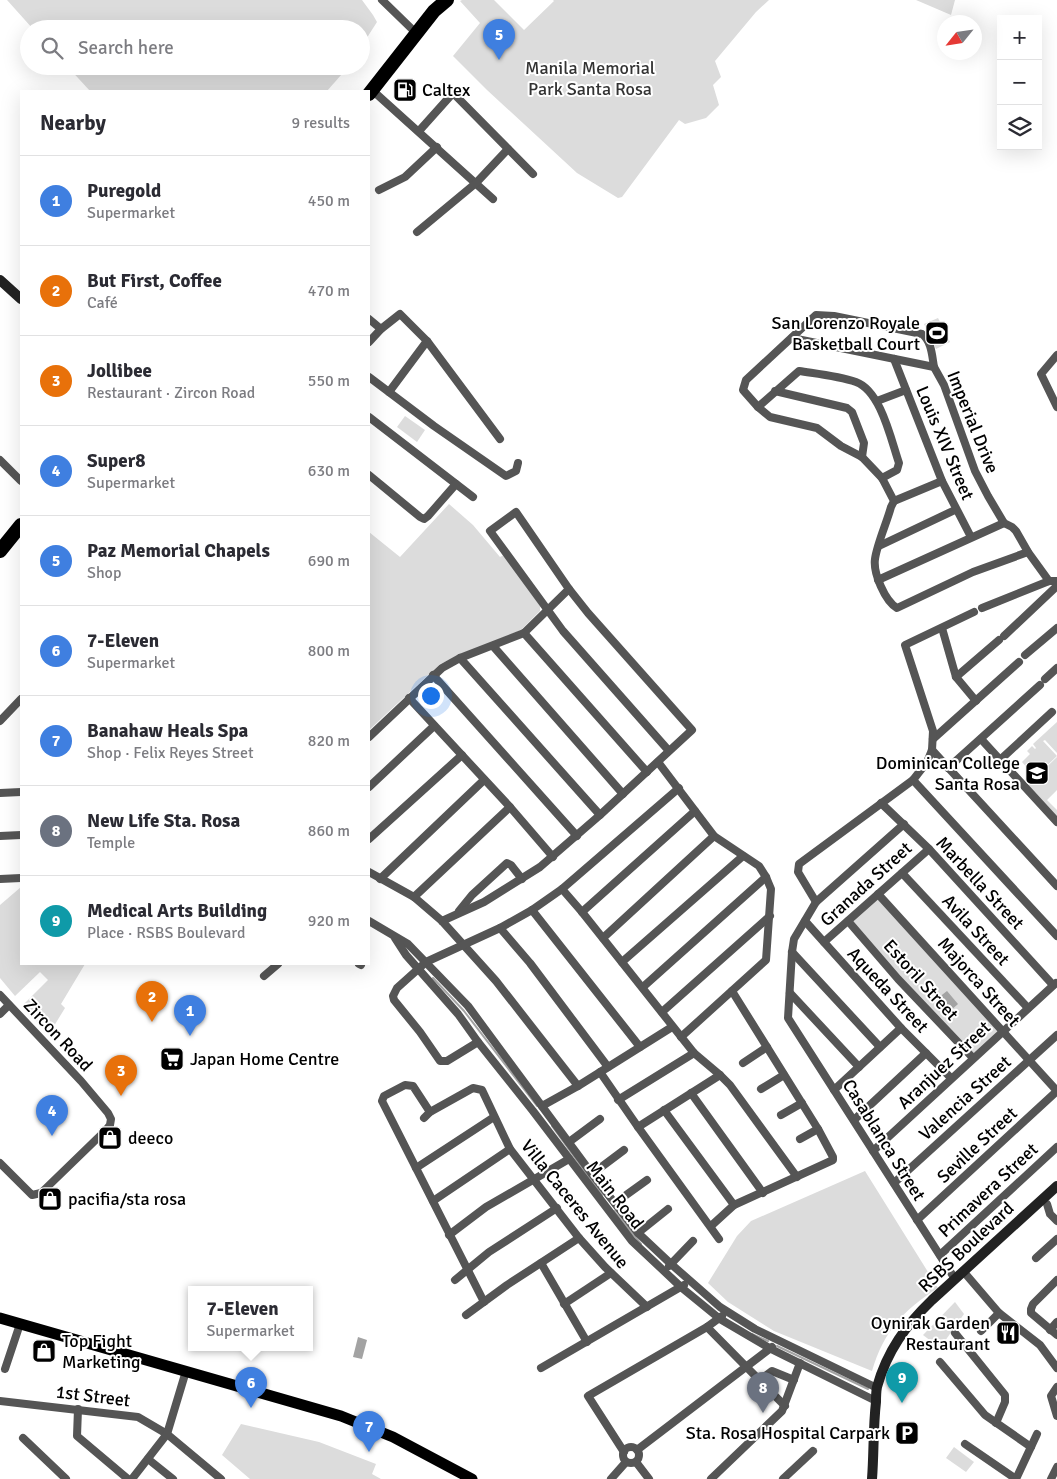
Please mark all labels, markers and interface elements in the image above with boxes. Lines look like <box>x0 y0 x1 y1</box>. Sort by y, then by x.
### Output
north arrow <box>937 15 982 60</box>
map controls <box>997 15 1042 150</box>
button: + <box>997 15 1042 60</box>
pin: 5 <box>483 19 515 60</box>
search box <box>20 20 370 75</box>
icon: search <box>38 34 66 62</box>
text: Search here <box>78 36 174 60</box>
park label: Manila Memorial Park Santa Rosa <box>525 57 655 100</box>
button: − <box>997 60 1042 105</box>
fuel station icon: Caltex <box>392 77 418 103</box>
place label: Caltex <box>422 79 471 101</box>
button: layers <box>997 105 1042 150</box>
text: Nearby <box>40 110 106 136</box>
text: 9 results <box>291 113 350 133</box>
text: Puregold <box>87 179 161 203</box>
text: 1 <box>52 191 60 211</box>
text: 450 m <box>308 191 350 211</box>
text: Supermarket <box>87 203 175 223</box>
text: But First, Coffee <box>87 269 222 293</box>
text: 2 <box>52 281 60 301</box>
text: 470 m <box>308 281 350 301</box>
text: Café <box>87 293 118 313</box>
place label: San Lorenzo Royale Basketball Court <box>772 312 920 355</box>
sports icon: San Lorenzo Royale Basketball Court <box>924 320 950 346</box>
text: Jollibee <box>87 359 152 383</box>
street label: Imperial Drive <box>942 368 1004 476</box>
text: 3 <box>52 371 60 391</box>
text: 550 m <box>308 371 350 391</box>
text: Restaurant · Zircon Road <box>87 383 255 403</box>
street label: Louis XIV Street <box>911 383 979 503</box>
text: Super8 <box>87 449 145 473</box>
text: 4 <box>52 461 60 481</box>
text: 630 m <box>308 461 350 481</box>
text: Supermarket <box>87 473 175 493</box>
text: Paz Memorial Chapels <box>87 539 270 563</box>
text: 5 <box>52 551 60 571</box>
text: 690 m <box>308 551 350 571</box>
text: Shop <box>87 563 121 583</box>
text: 7-Eleven <box>87 629 159 653</box>
text: 6 <box>52 641 60 661</box>
text: 800 m <box>308 641 350 661</box>
text: Supermarket <box>87 653 175 673</box>
your location <box>418 683 444 709</box>
text: Banahaw Heals Spa <box>87 719 248 743</box>
text: 7 <box>52 731 60 751</box>
text: 820 m <box>308 731 350 751</box>
text: Shop · Felix Reyes Street <box>87 743 254 763</box>
place label: Dominican College Santa Rosa <box>876 752 1020 795</box>
school or university icon: Dominican College Santa Rosa <box>1024 760 1050 786</box>
text: New Life Sta. Rosa <box>87 809 240 833</box>
text: 8 <box>52 821 60 841</box>
text: 860 m <box>308 821 350 841</box>
street label: Marbella Street <box>931 832 1029 934</box>
text: Temple <box>87 833 135 853</box>
street label: Granada Street <box>816 837 916 931</box>
street label: Avila Street <box>938 890 1014 970</box>
text: Medical Arts Building <box>87 899 267 923</box>
text: 9 <box>52 911 60 931</box>
text: 920 m <box>308 911 350 931</box>
text: Place · RSBS Boulevard <box>87 923 246 943</box>
street label: Majorca Street <box>933 933 1025 1031</box>
street label: Estoril Street <box>879 935 963 1025</box>
street label: Aqueda Street <box>843 943 933 1037</box>
pin: 2 <box>136 981 168 1022</box>
street label: Zircon Road <box>19 994 97 1076</box>
pin: 1 <box>174 995 206 1036</box>
street label: Aranjuez Street <box>893 1016 995 1114</box>
supermarket icon: Japan Home Centre <box>159 1046 185 1072</box>
place label: Japan Home Centre <box>190 1048 339 1070</box>
street label: Valencia Street <box>914 1051 1016 1145</box>
pin: 3 <box>105 1055 137 1096</box>
street label: Casablanca Street <box>838 1075 930 1205</box>
pin: 4 <box>36 1095 68 1136</box>
street label: Seville Street <box>932 1102 1022 1188</box>
shop icon: deeco <box>97 1125 123 1151</box>
place label: deeco <box>128 1127 173 1149</box>
street label: Villa Caceres Avenue <box>516 1135 634 1273</box>
street label: Primavera Street <box>934 1138 1042 1242</box>
street label: Main Road <box>581 1156 649 1234</box>
shop icon: pacifia/sta rosa <box>37 1186 63 1212</box>
place label: pacifia/sta rosa <box>68 1188 186 1210</box>
street label: RSBS Boulevard <box>914 1197 1018 1297</box>
popup <box>188 1286 313 1351</box>
text: 7-Eleven <box>206 1297 279 1321</box>
place label: Oynirak Garden Restaurant <box>871 1312 990 1355</box>
restaurant icon: Oynirak Garden Restaurant <box>995 1320 1021 1346</box>
text: Supermarket <box>206 1321 295 1341</box>
place label: Top Fight Marketing <box>62 1330 141 1373</box>
shop icon: Top Fight Marketing <box>31 1338 57 1364</box>
pin: 9 <box>886 1362 918 1403</box>
pin: 6 <box>235 1367 267 1408</box>
pin: 8 <box>747 1372 779 1413</box>
street label: 1st Street <box>55 1381 131 1411</box>
pin: 7 <box>353 1411 385 1452</box>
parking icon: Sta. Rosa Hospital Carpark <box>894 1420 920 1446</box>
place label: Sta. Rosa Hospital Carpark <box>686 1422 890 1444</box>

